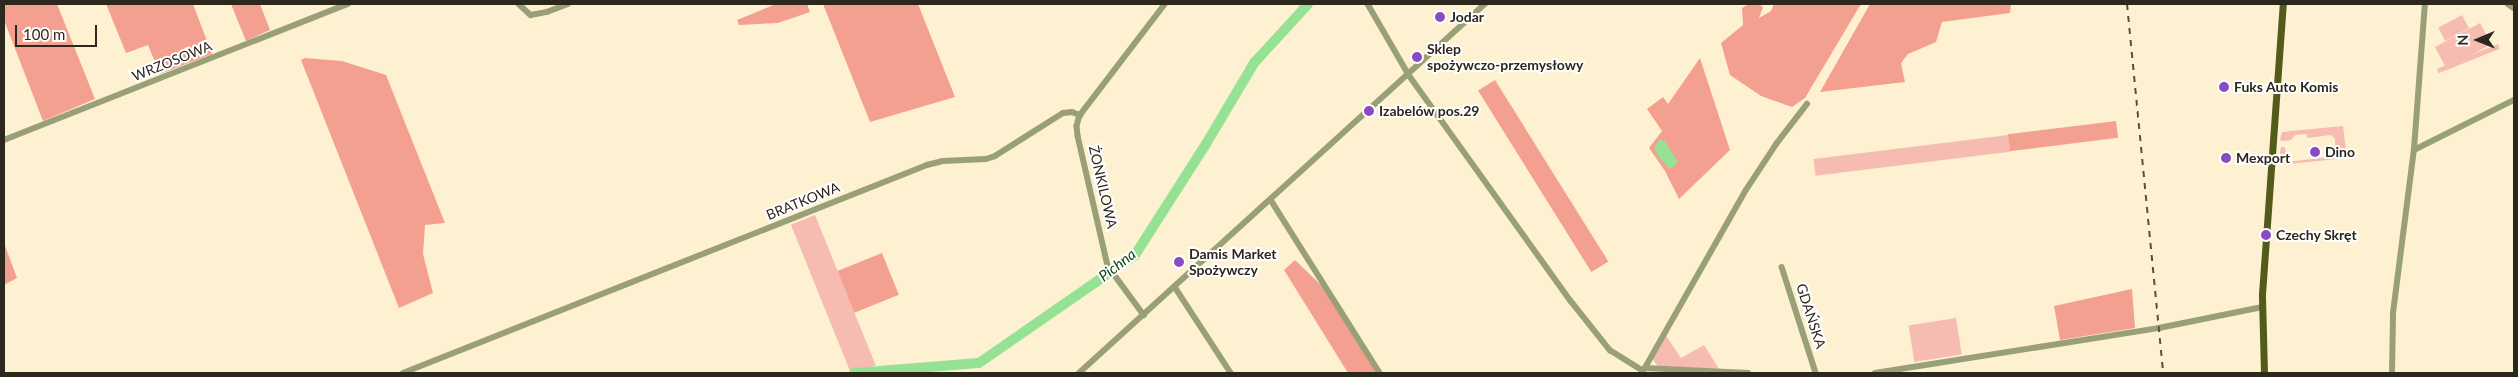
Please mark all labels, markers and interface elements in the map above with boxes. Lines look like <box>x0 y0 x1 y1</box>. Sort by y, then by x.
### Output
place label: Jodar <box>1450 9 1484 25</box>
marker: Jodar <box>1434 11 1446 23</box>
scale bar <box>18 15 100 47</box>
north arrow <box>2453 15 2503 65</box>
text: 100 m <box>23 25 65 43</box>
text: N <box>2454 35 2471 46</box>
street label: WRZOSOWA <box>130 37 214 85</box>
place label: Sklep spożywczo-przemysłowy <box>1427 41 1583 74</box>
marker: Sklep spożywczo-przemysłowy <box>1411 51 1423 63</box>
place label: Fuks Auto Komis <box>2234 79 2339 95</box>
marker: Fuks Auto Komis <box>2218 81 2230 93</box>
place label: Izabelów pos.29 <box>1379 103 1480 119</box>
marker: Izabelów pos.29 <box>1363 105 1375 117</box>
street label: ŻONKILOWA <box>1085 144 1121 230</box>
place label: Dino <box>2325 144 2355 160</box>
marker: Dino <box>2309 146 2321 158</box>
place label: Mexport <box>2236 150 2290 166</box>
marker: Mexport <box>2220 152 2232 164</box>
street label: BRATKOWA <box>764 179 842 223</box>
place label: Czechy Skręt <box>2276 227 2357 243</box>
marker: Czechy Skręt <box>2260 229 2272 241</box>
water label: Pichna <box>1095 245 1139 285</box>
place label: Damis Market Spożywczy <box>1189 246 1277 278</box>
marker: Damis Market Spożywczy <box>1173 256 1185 268</box>
street label: GDAŃSKA <box>1793 281 1829 351</box>

